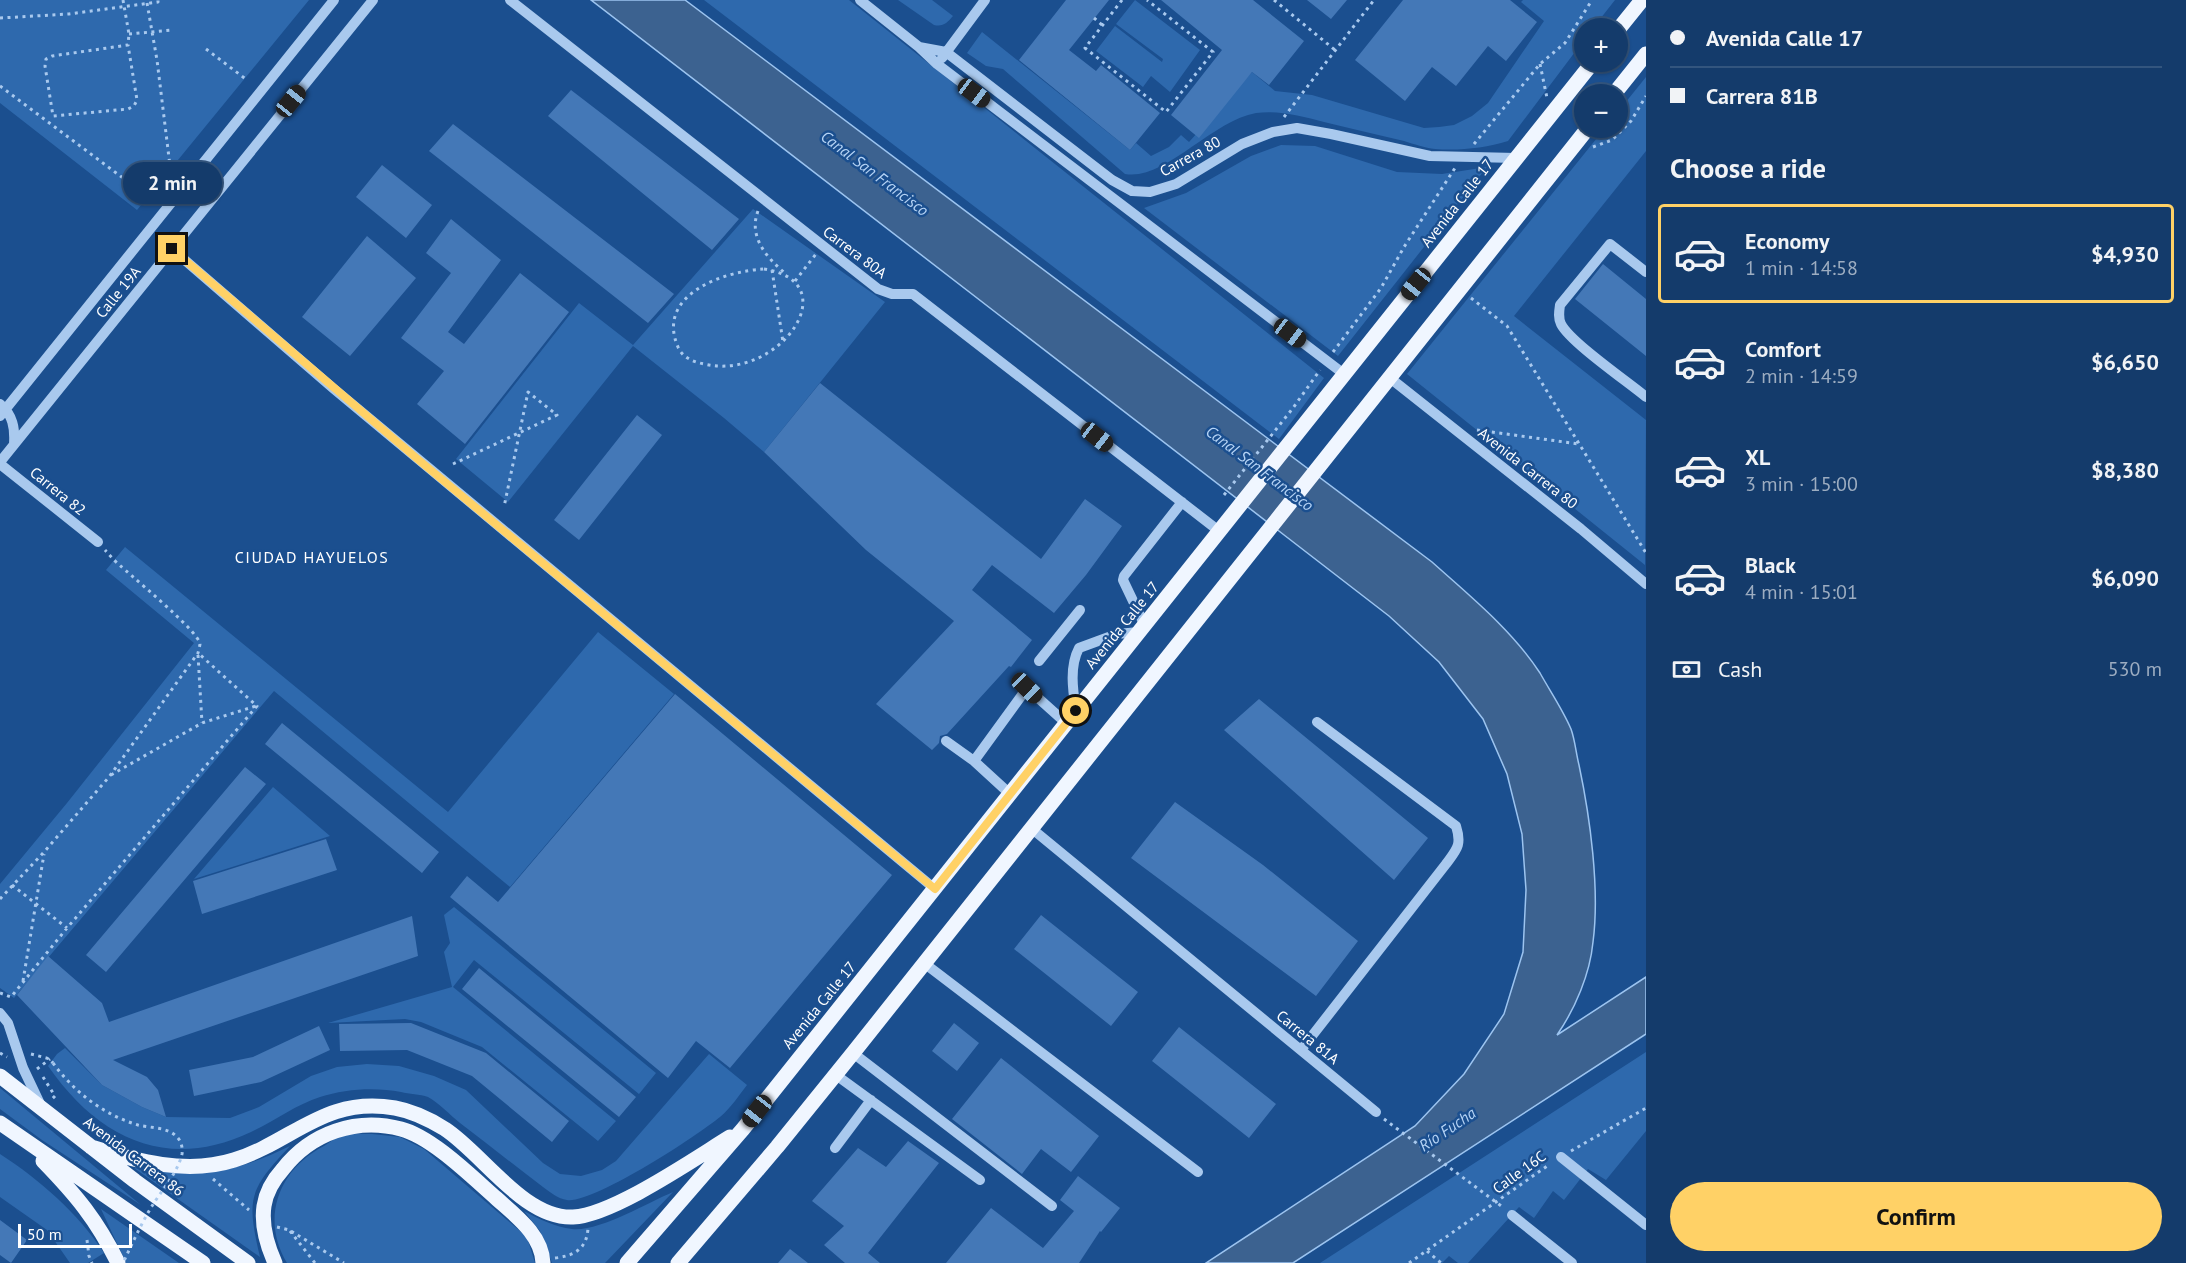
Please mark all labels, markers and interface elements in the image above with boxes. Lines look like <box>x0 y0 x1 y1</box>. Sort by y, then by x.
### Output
map controls <box>1574 18 1628 138</box>
button: + <box>1574 18 1628 72</box>
text: Avenida Calle 17 <box>1706 24 1863 52</box>
car <box>954 75 994 111</box>
car <box>273 81 309 121</box>
text: Carrera 81B <box>1706 82 1818 110</box>
button: − <box>1574 84 1628 138</box>
water label: Canal San Francisco <box>817 126 933 220</box>
street label: Carrera 80 <box>1156 132 1224 180</box>
text: Choose a ride <box>1670 151 1826 185</box>
street label: Avenida Calle 17 <box>1417 155 1497 251</box>
callout: 2 min <box>122 162 222 204</box>
text: 2 min <box>148 170 197 196</box>
street label: Carrera 80A <box>819 222 891 282</box>
icon: car <box>1673 227 1727 281</box>
text: Economy <box>1745 227 1829 255</box>
route end <box>158 235 185 262</box>
text: $4,930 <box>2091 240 2159 268</box>
text: 1 min · 14:58 <box>1745 255 1858 281</box>
street label: Calle 19A <box>91 262 145 322</box>
car <box>1398 264 1434 304</box>
car <box>1270 315 1310 351</box>
icon: car <box>1673 335 1727 389</box>
text: Comfort <box>1745 335 1821 363</box>
text: $6,650 <box>2091 348 2159 376</box>
text: 2 min · 14:59 <box>1745 363 1858 389</box>
car <box>1077 419 1117 455</box>
water label: Canal San Francisco <box>1202 421 1318 515</box>
street label: Avenida Carrera 80 <box>1474 423 1582 513</box>
icon: car <box>1673 443 1727 497</box>
text: XL <box>1745 443 1770 471</box>
text: $8,380 <box>2091 456 2159 484</box>
street label: Carrera 82 <box>26 463 90 519</box>
text: 3 min · 15:00 <box>1745 471 1858 497</box>
district label: CIUDAD HAYUELOS <box>235 547 389 567</box>
icon: car <box>1673 551 1727 605</box>
text: Black <box>1745 551 1796 579</box>
text: $6,090 <box>2091 564 2159 592</box>
street label: Avenida Calle 17 <box>1081 577 1163 673</box>
text: 4 min · 15:01 <box>1745 579 1858 605</box>
icon: cash <box>1670 653 1703 686</box>
text: Cash <box>1718 655 1762 683</box>
text: 530 m <box>2108 656 2162 682</box>
car <box>1008 669 1046 707</box>
route start <box>1062 697 1089 724</box>
street label: Avenida Calle 17 <box>778 957 860 1053</box>
street label: Carrera 81A <box>1273 1006 1343 1068</box>
car <box>739 1091 775 1131</box>
water label: Río Fucha <box>1415 1103 1479 1155</box>
street label: Avenida Carrera 86 <box>80 1112 188 1200</box>
street label: Calle 16C <box>1489 1146 1549 1198</box>
button: Confirm <box>1670 1182 2162 1251</box>
scale bar <box>18 1221 132 1248</box>
text: 50 m <box>27 1224 62 1244</box>

